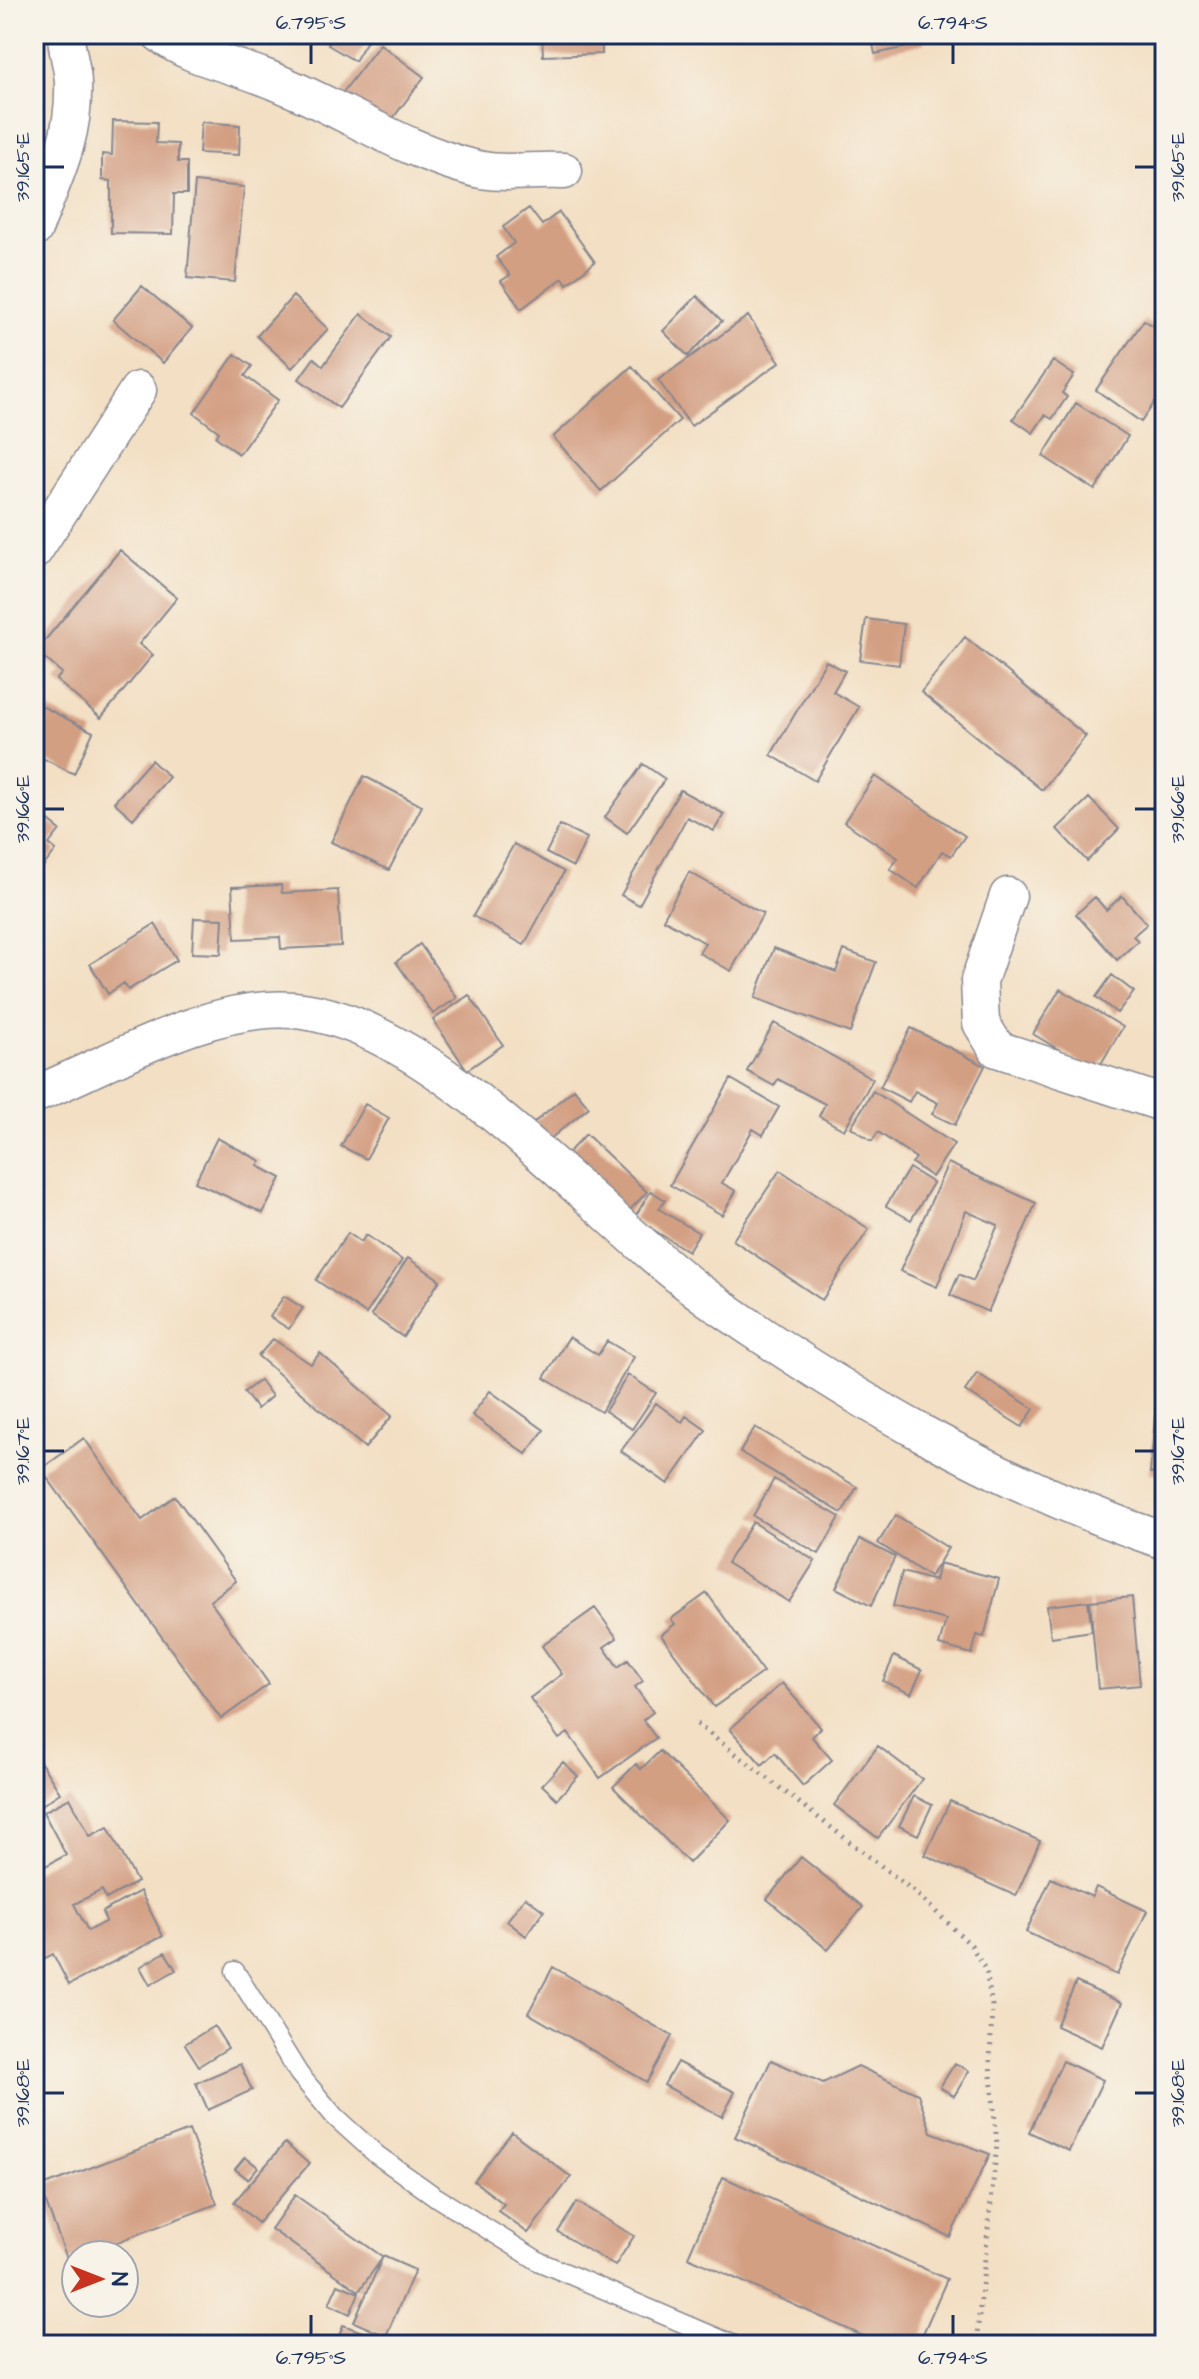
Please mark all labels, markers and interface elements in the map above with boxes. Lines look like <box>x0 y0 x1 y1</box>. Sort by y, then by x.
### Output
text: 6.795°S <box>276 9 346 37</box>
text: 6.794°S <box>918 9 988 37</box>
text: 39.165°E <box>9 132 37 202</box>
text: 39.165°E <box>1164 132 1192 202</box>
text: 39.166°E <box>9 775 37 843</box>
text: 39.166°E <box>1164 775 1192 843</box>
text: 39.167°E <box>9 1417 37 1485</box>
text: 39.167°E <box>1164 1417 1192 1485</box>
text: 39.168°E <box>9 2059 37 2127</box>
text: 39.168°E <box>1164 2059 1192 2127</box>
north arrow <box>60 2239 140 2319</box>
text: N <box>103 2272 134 2286</box>
text: 6.795°S <box>276 2344 346 2372</box>
text: 6.794°S <box>918 2344 988 2372</box>

